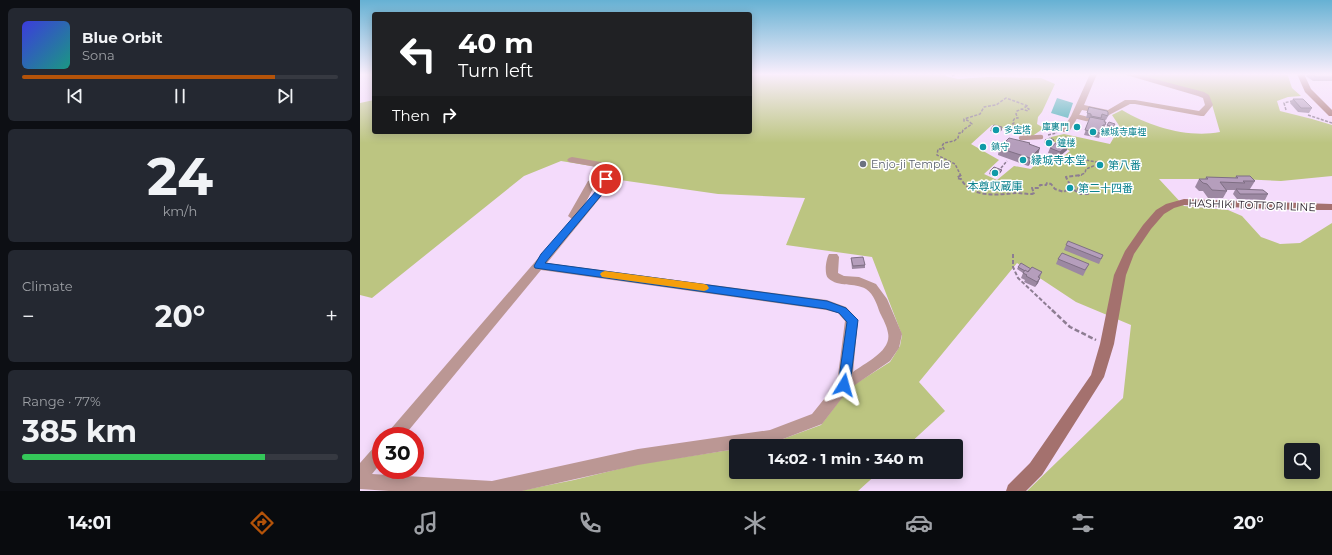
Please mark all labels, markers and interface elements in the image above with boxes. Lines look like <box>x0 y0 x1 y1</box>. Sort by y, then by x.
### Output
text: 40 m <box>458 26 534 60</box>
text: Blue Orbit <box>82 28 162 47</box>
icon: left <box>392 28 444 80</box>
text: Sona <box>82 47 115 63</box>
text: Turn left <box>458 60 533 82</box>
icon: previous <box>64 85 86 107</box>
icon: pause <box>169 85 191 107</box>
icon: next <box>274 85 296 107</box>
icon: right <box>438 104 460 126</box>
text: Then <box>392 106 430 125</box>
place label: 庫裏門 <box>1042 121 1069 132</box>
marker: 庫裏門 <box>1072 122 1082 132</box>
place label: 多宝塔 <box>1004 124 1031 135</box>
marker: 多宝塔 <box>991 125 1001 135</box>
place label: 縁城寺庫裡 <box>1101 126 1146 137</box>
marker: 縁城寺庫裡 <box>1088 127 1098 137</box>
place label: 鐘楼 <box>1057 137 1076 148</box>
marker: 鐘楼 <box>1044 138 1054 148</box>
place label: 鎮守 <box>991 141 1009 152</box>
marker: 鎮守 <box>978 142 988 152</box>
text: 24 <box>147 145 213 208</box>
place label: 縁城寺本堂 <box>1031 153 1086 167</box>
marker: 縁城寺本堂 <box>1018 155 1028 165</box>
place label: Enjo-ji Temple <box>871 157 950 171</box>
place label: 第八番 <box>1108 158 1141 172</box>
marker: Enjo-ji Temple <box>858 159 868 169</box>
marker: 第八番 <box>1095 160 1105 170</box>
pin <box>589 162 623 196</box>
icon: arrive <box>595 168 617 190</box>
marker: 本尊収蔵庫 <box>990 168 1000 178</box>
place label: 本尊収蔵庫 <box>968 179 1023 193</box>
place label: 第二十四番 <box>1078 181 1133 195</box>
marker: 第二十四番 <box>1065 183 1075 193</box>
street label: HASHIKI TOTTORI LINE <box>1188 196 1316 214</box>
text: km/h <box>163 203 197 219</box>
text: Climate <box>22 278 73 294</box>
text: 20° <box>155 298 205 335</box>
text: − <box>22 303 35 330</box>
text: + <box>325 303 338 330</box>
position arrow <box>823 364 865 406</box>
text: Range · 77% <box>22 393 101 409</box>
text: 385 km <box>22 413 137 450</box>
speed limit sign: 30 <box>372 427 424 479</box>
map controls <box>1284 443 1320 479</box>
button: search <box>1284 443 1320 479</box>
text: 14:02 · 1 min · 340 m <box>768 449 924 468</box>
icon: directions <box>248 509 276 537</box>
icon: music <box>412 509 440 537</box>
icon: phone <box>576 509 604 537</box>
icon: climate <box>741 509 769 537</box>
icon: car <box>905 509 933 537</box>
icon: filters <box>1069 509 1097 537</box>
text: 14:01 <box>68 512 112 534</box>
text: 20° <box>1233 512 1264 534</box>

